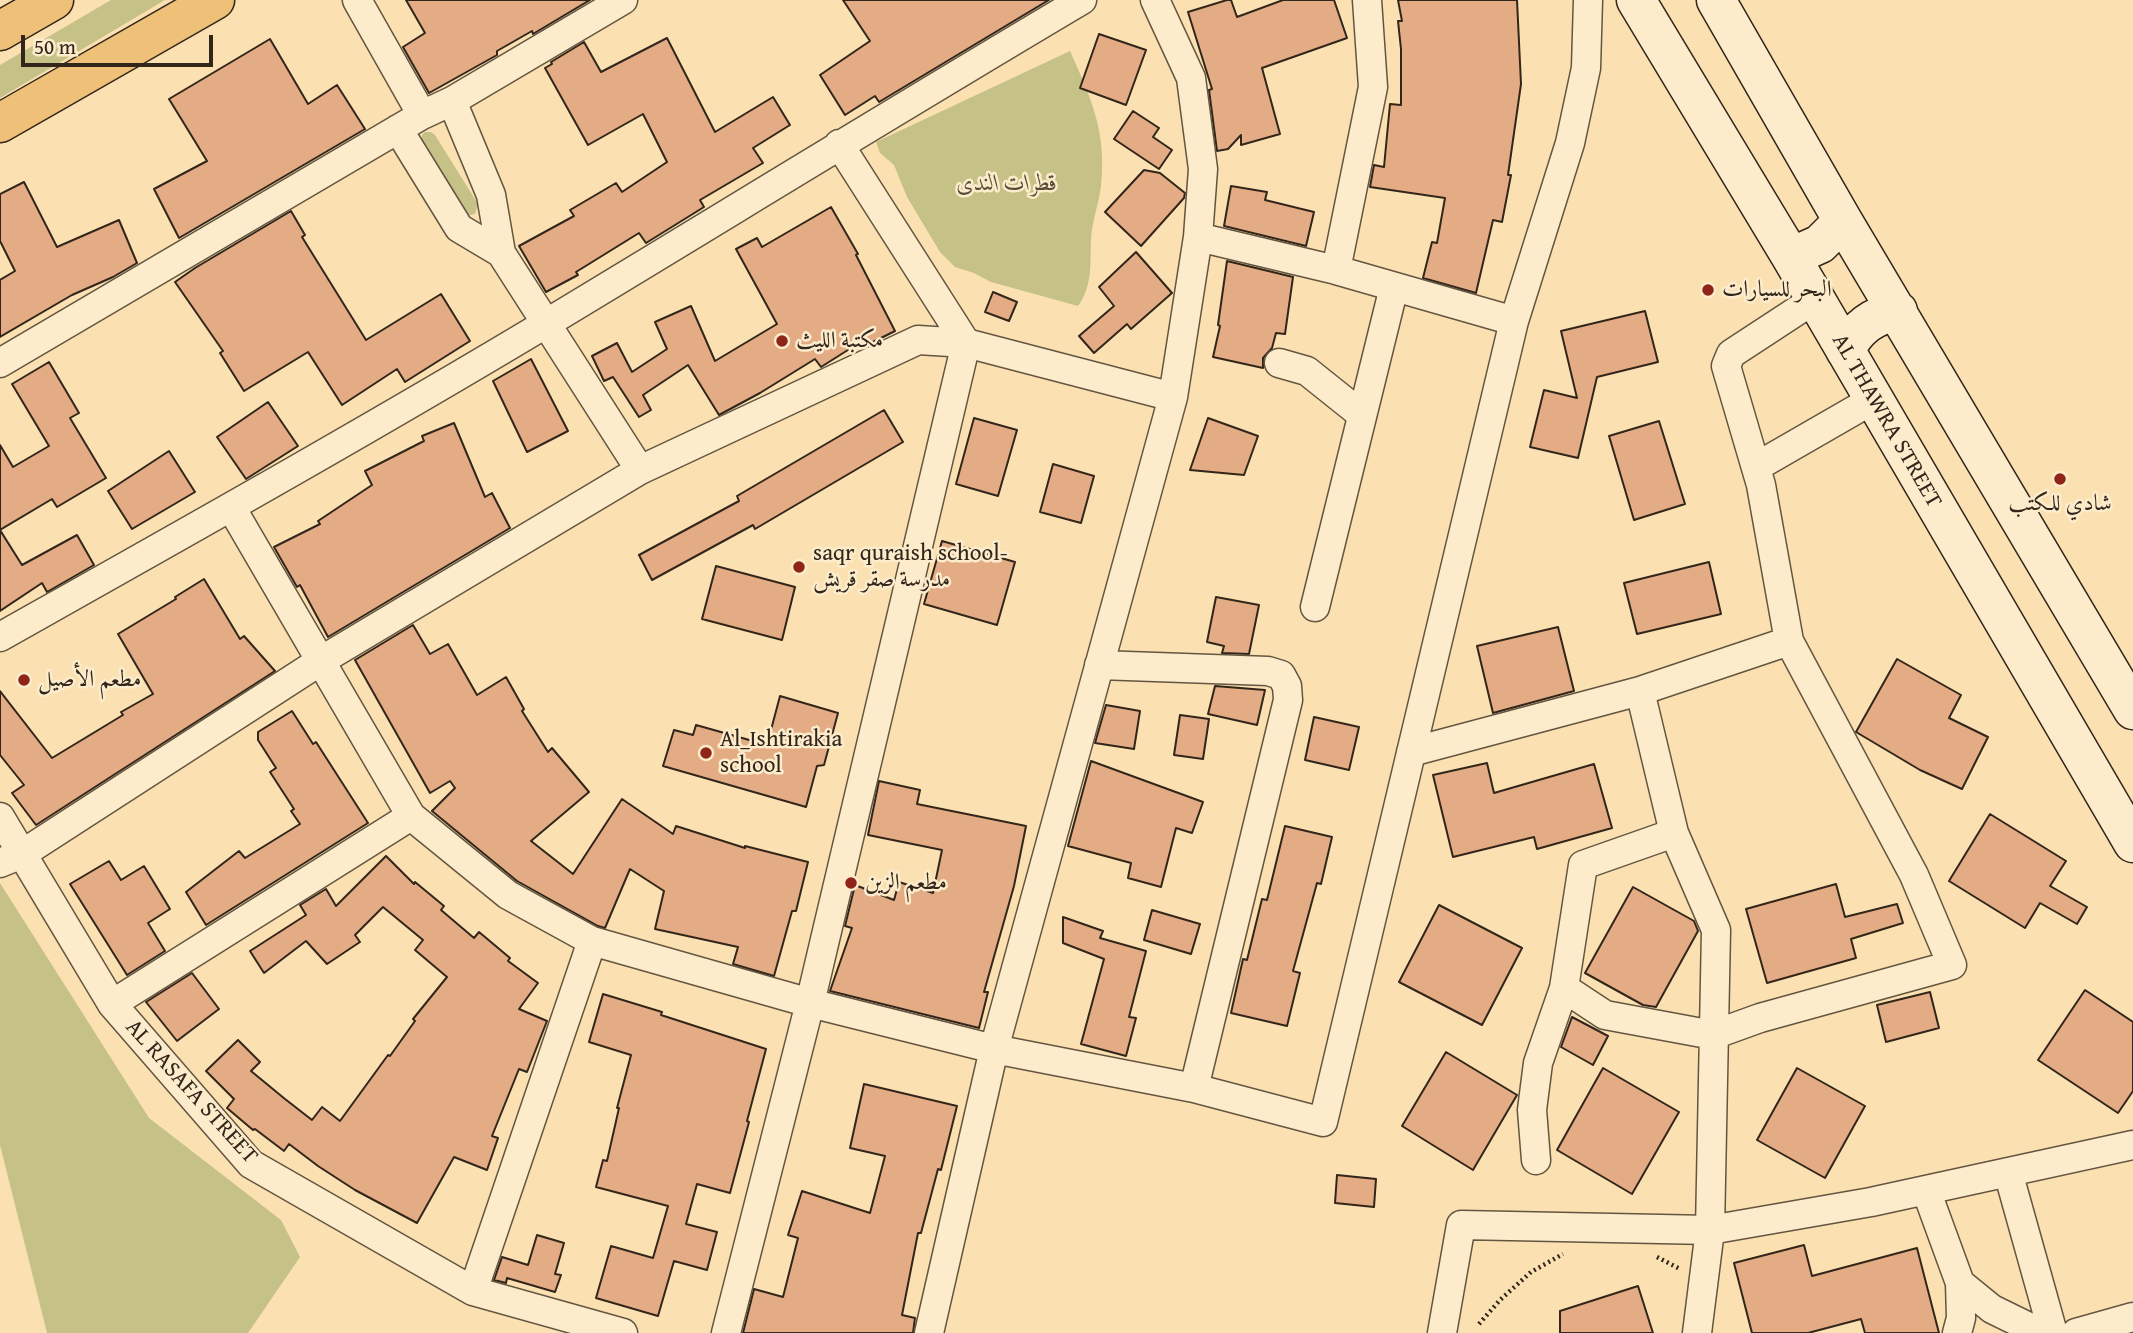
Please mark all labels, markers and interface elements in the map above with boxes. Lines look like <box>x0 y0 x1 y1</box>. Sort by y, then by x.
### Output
scale bar <box>24 21 217 65</box>
text: 50 m <box>34 31 76 62</box>
park label: قطرات الندى <box>956 170 1058 198</box>
place label: البحر للسيارات <box>1722 276 1832 304</box>
marker: البحر للسيارات <box>1700 282 1716 298</box>
place label: مكتبة الليث <box>796 327 883 355</box>
street label: AL THAWRA STREET <box>1825 329 1947 513</box>
marker: مكتبة الليث <box>774 333 790 349</box>
marker: شادي للكتب <box>2052 471 2068 487</box>
place label: شادي للكتب <box>2008 490 2112 518</box>
place label: saqr quraish school- مدرسة صقر قريش <box>813 540 1008 594</box>
marker: saqr quraish school- مدرسة صقر قريش <box>791 559 807 575</box>
place label: مطعم الأصيل <box>38 666 141 694</box>
marker: مطعم الأصيل <box>16 672 32 688</box>
place label: Al_Ishtirakia school <box>720 726 842 780</box>
marker: Al_Ishtirakia school <box>698 745 714 761</box>
place label: مطعم الزين <box>865 869 947 897</box>
marker: مطعم الزين <box>843 875 859 891</box>
street label: AL RASAFA STREET <box>119 1014 263 1170</box>

